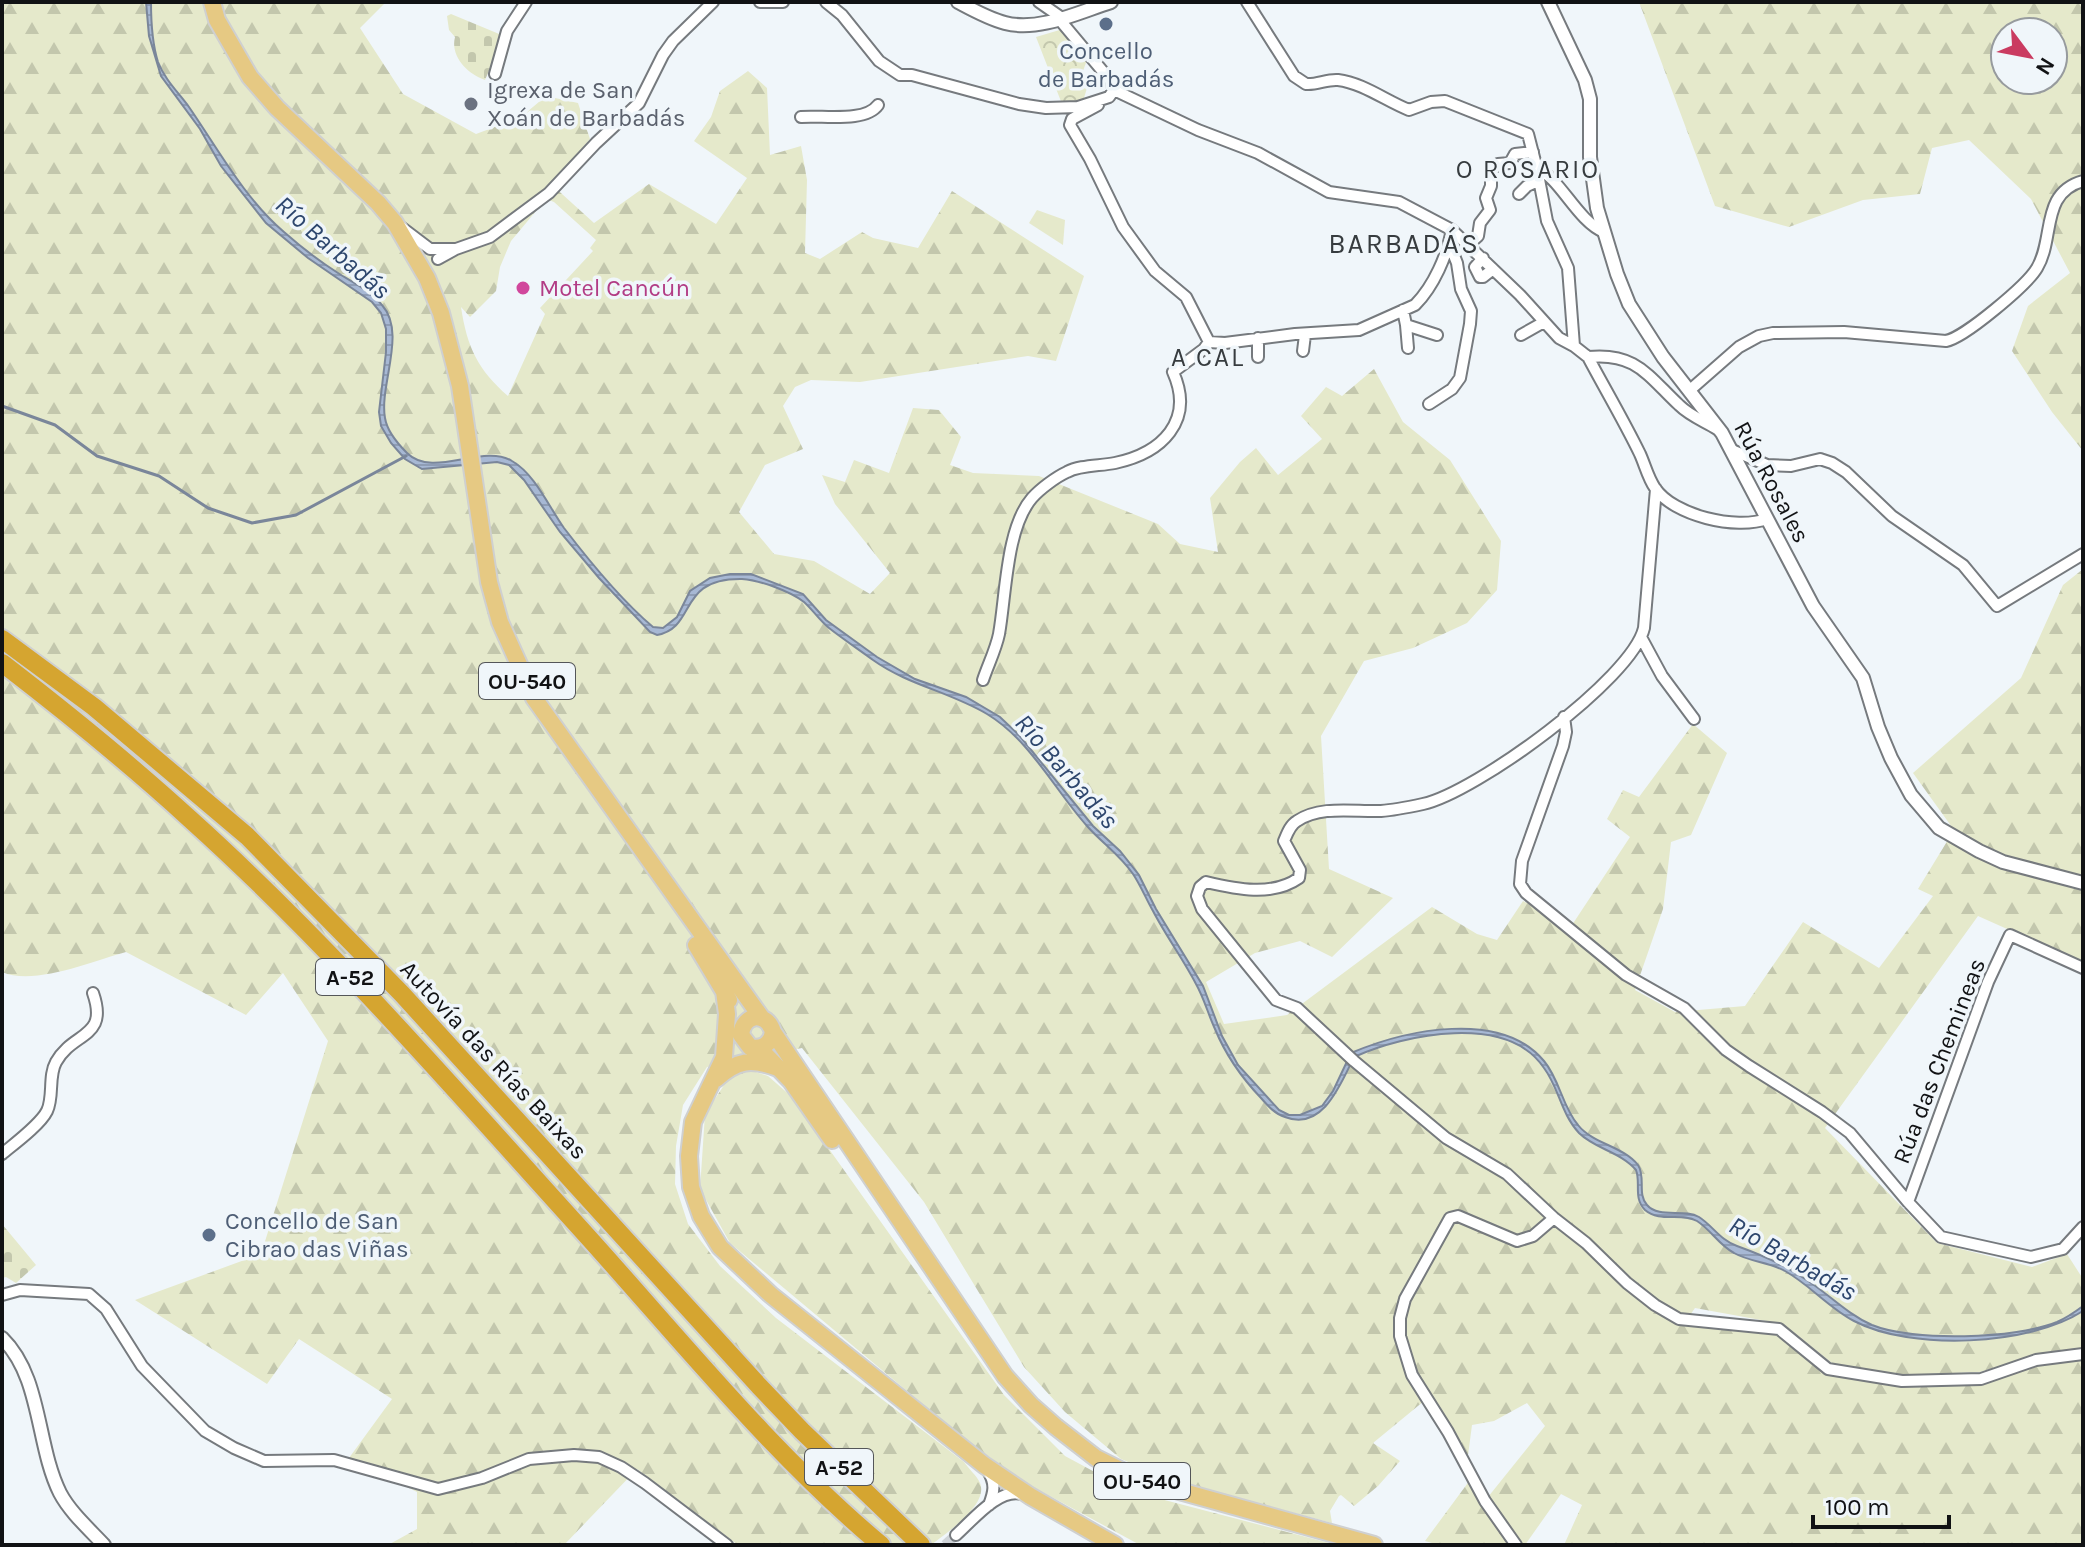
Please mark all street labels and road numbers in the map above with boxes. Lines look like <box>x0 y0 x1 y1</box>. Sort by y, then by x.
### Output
street label: Rúa Rosales <box>1728 417 1816 547</box>
road number: OU-540 <box>479 663 575 699</box>
street label: Rúa das Chemineas <box>1887 954 1991 1168</box>
street label: Autovía das Rías Baixas <box>395 955 593 1165</box>
road number: A-52 <box>316 959 384 995</box>
road number: A-52 <box>805 1449 873 1485</box>
road number: OU-540 <box>1094 1463 1190 1499</box>

